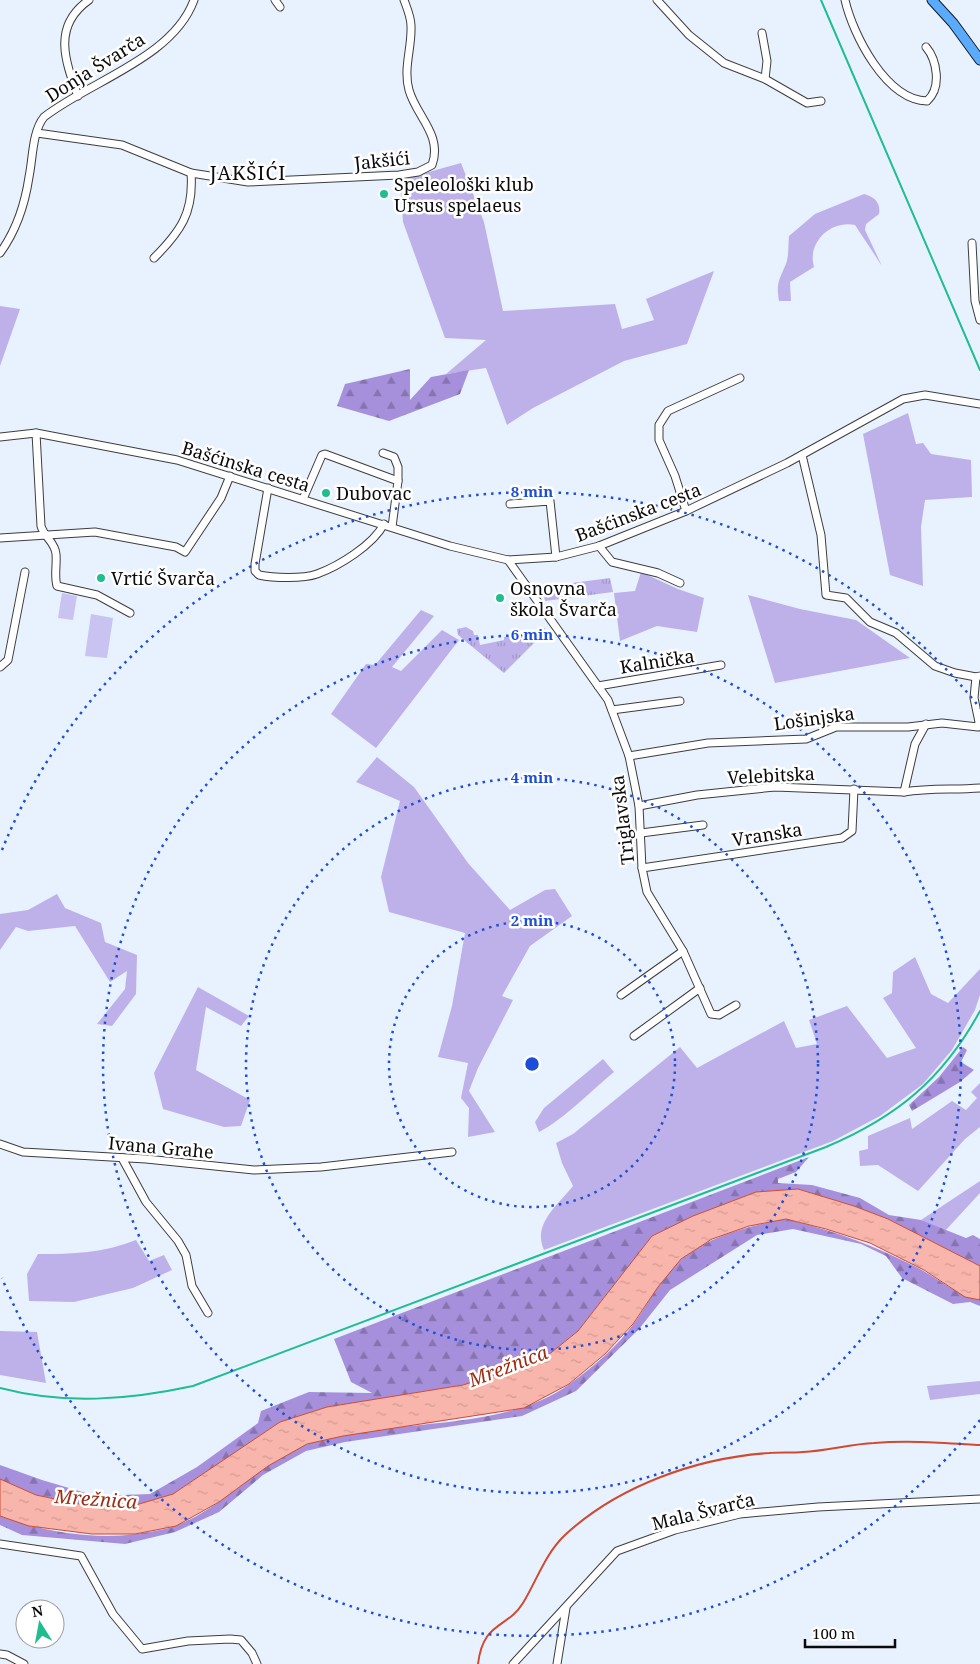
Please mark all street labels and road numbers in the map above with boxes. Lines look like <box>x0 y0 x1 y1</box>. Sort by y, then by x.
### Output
street label: Donja Švarča <box>41 27 149 107</box>
street label: Jakšići <box>352 145 411 175</box>
street label: Bašćinska cesta <box>179 435 313 497</box>
street label: Bašćinska cesta <box>572 477 704 547</box>
street label: Kalnička <box>618 643 696 679</box>
street label: Lošinjska <box>772 700 856 736</box>
street label: Velebitska <box>727 761 815 789</box>
street label: Triglavska <box>605 774 639 866</box>
street label: Vranska <box>730 817 804 851</box>
street label: Ivana Grahe <box>107 1130 215 1164</box>
street label: Mala Švarča <box>649 1487 757 1535</box>

